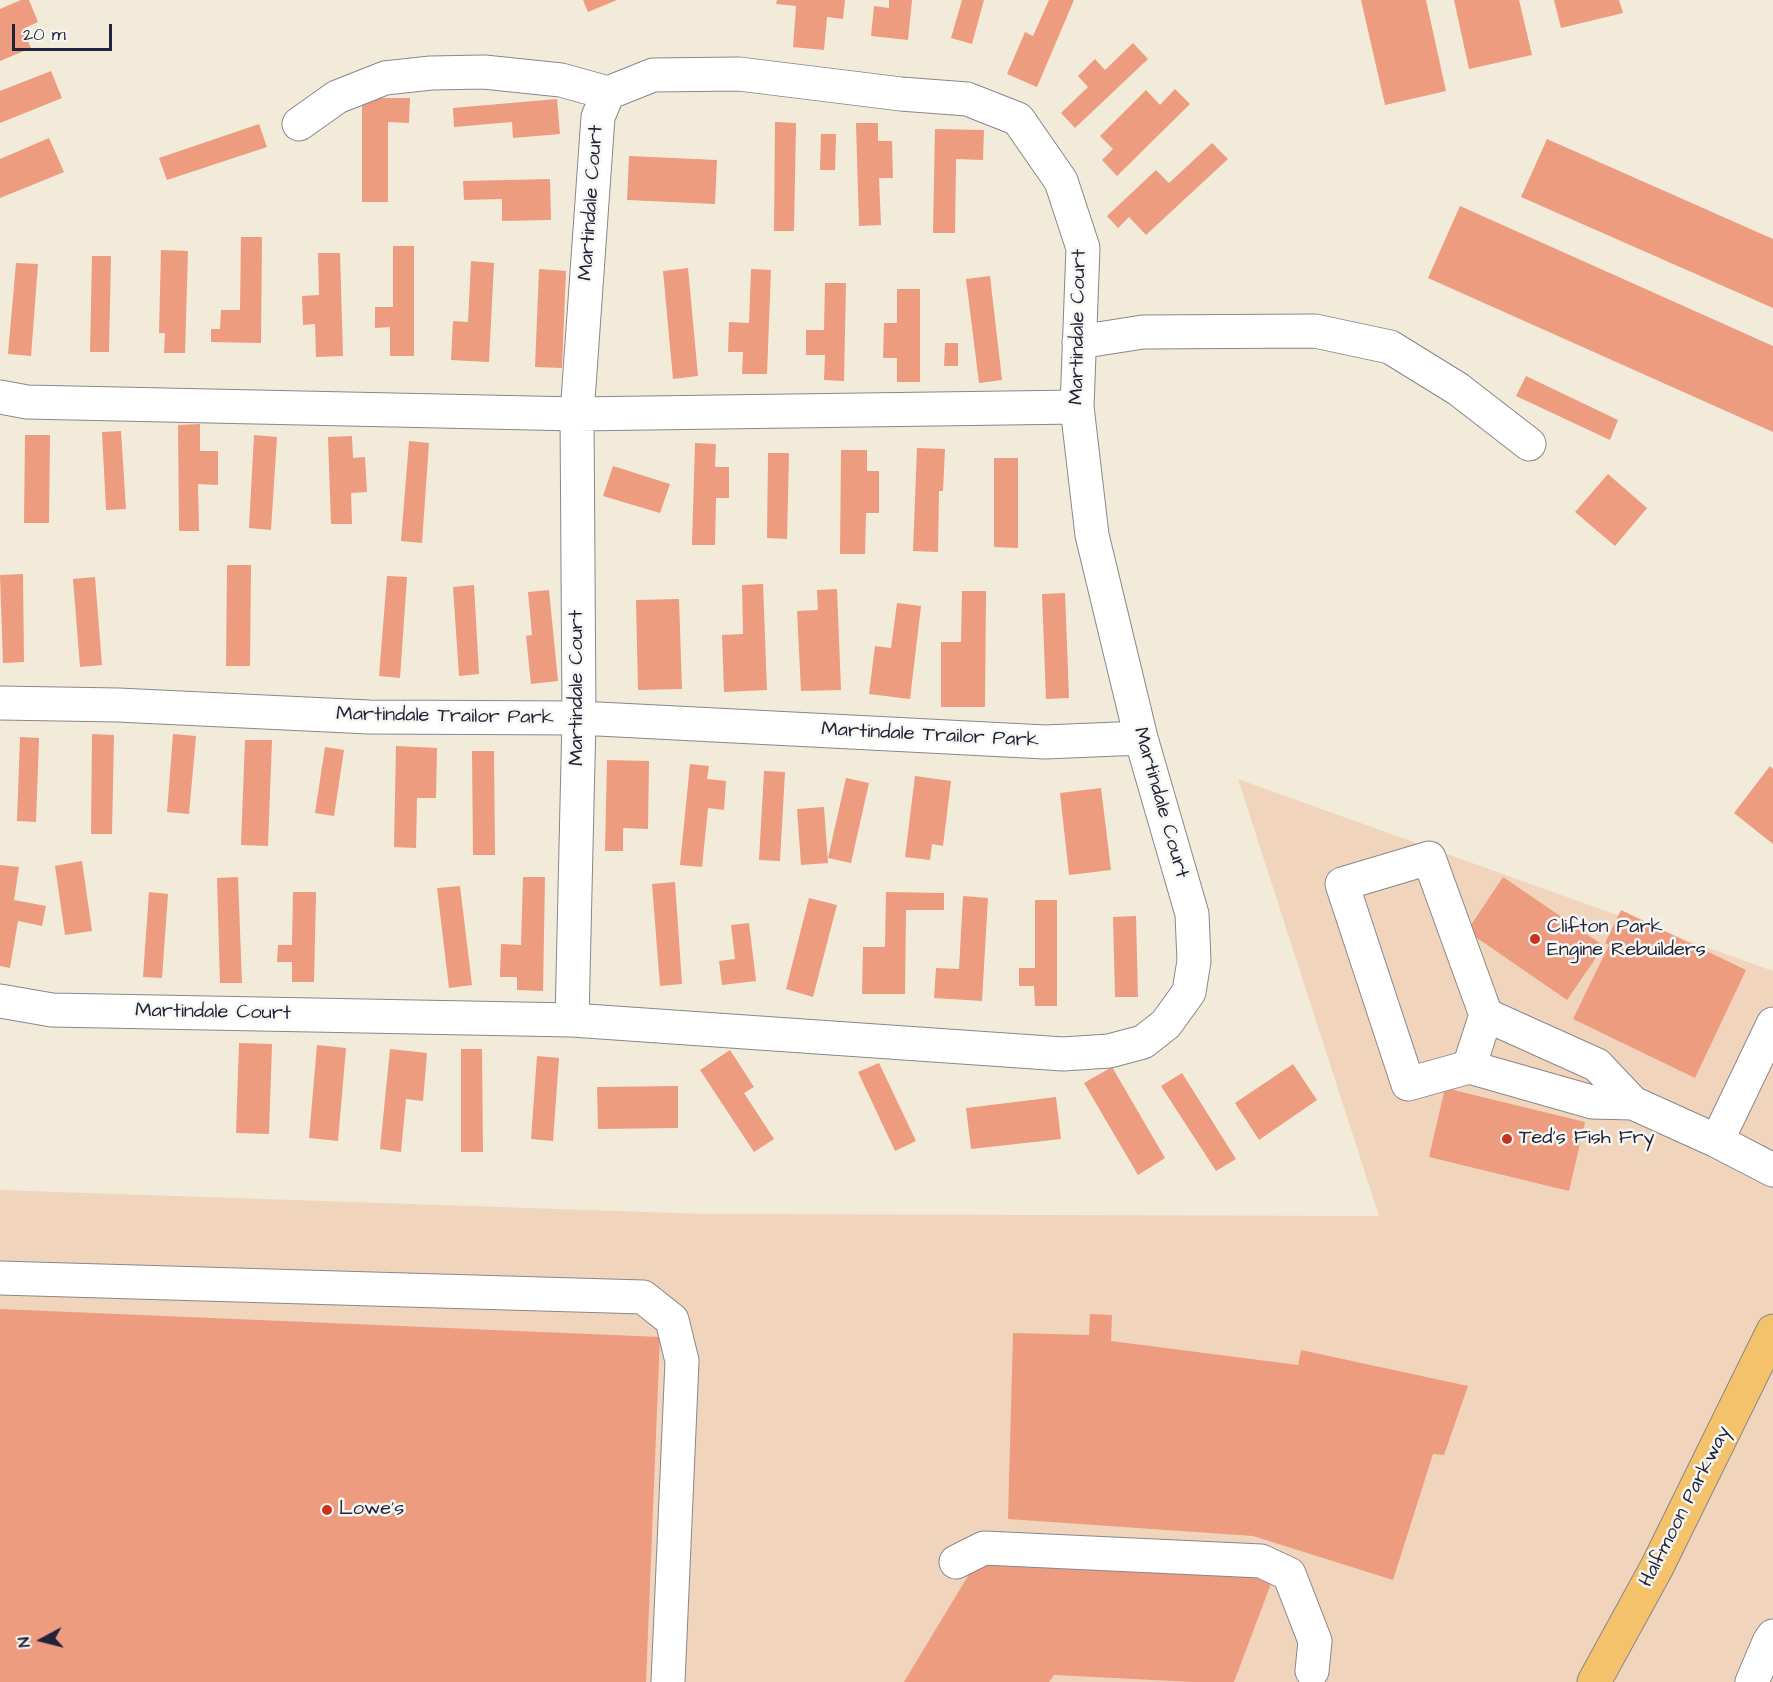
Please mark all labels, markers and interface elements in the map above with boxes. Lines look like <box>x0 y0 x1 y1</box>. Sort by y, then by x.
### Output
scale bar <box>15 12 116 50</box>
text: 20 m <box>23 22 66 47</box>
street label: Martindale Court <box>575 124 609 282</box>
street label: Martindale Court <box>1066 249 1092 405</box>
street label: Martindale Court <box>566 610 590 766</box>
street label: Martindale Trailor Park <box>336 703 554 731</box>
street label: Martindale Trailor Park <box>821 718 1039 754</box>
street label: Martindale Court <box>1127 725 1193 881</box>
place label: Clifton Park Engine Rebuilders <box>1547 916 1706 963</box>
marker: Clifton Park Engine Rebuilders <box>1528 932 1542 946</box>
street label: Martindale Court <box>135 1000 291 1026</box>
place label: Ted's Fish Fry <box>1519 1127 1655 1151</box>
marker: Ted's Fish Fry <box>1500 1132 1514 1146</box>
street label: Halfmoon Parkway <box>1635 1423 1737 1591</box>
place label: Lowe's <box>339 1498 404 1522</box>
marker: Lowe's <box>320 1503 334 1517</box>
north arrow <box>12 1610 72 1670</box>
text: N <box>13 1636 36 1649</box>

